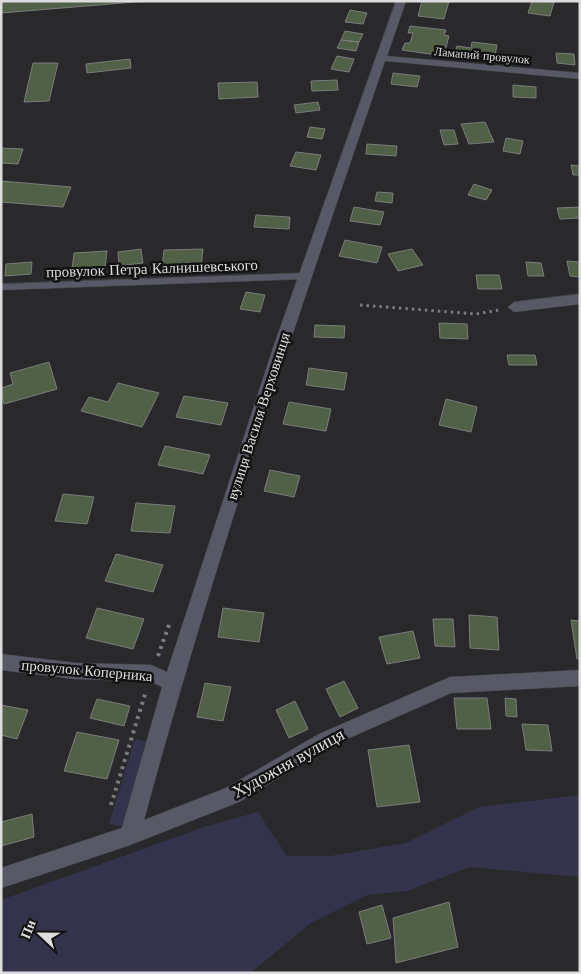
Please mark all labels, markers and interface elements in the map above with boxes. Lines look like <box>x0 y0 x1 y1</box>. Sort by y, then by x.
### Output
street label: Ламаний провулок <box>434 43 531 67</box>
street label: провулок Петра Калнишевського <box>46 255 258 281</box>
street label: вулиця Василя Верховинця <box>222 330 294 502</box>
street label: провулок Коперника <box>21 655 154 685</box>
street label: Художня вулиця <box>228 723 348 803</box>
north arrow <box>15 909 65 959</box>
text: Пн <box>16 917 40 941</box>

